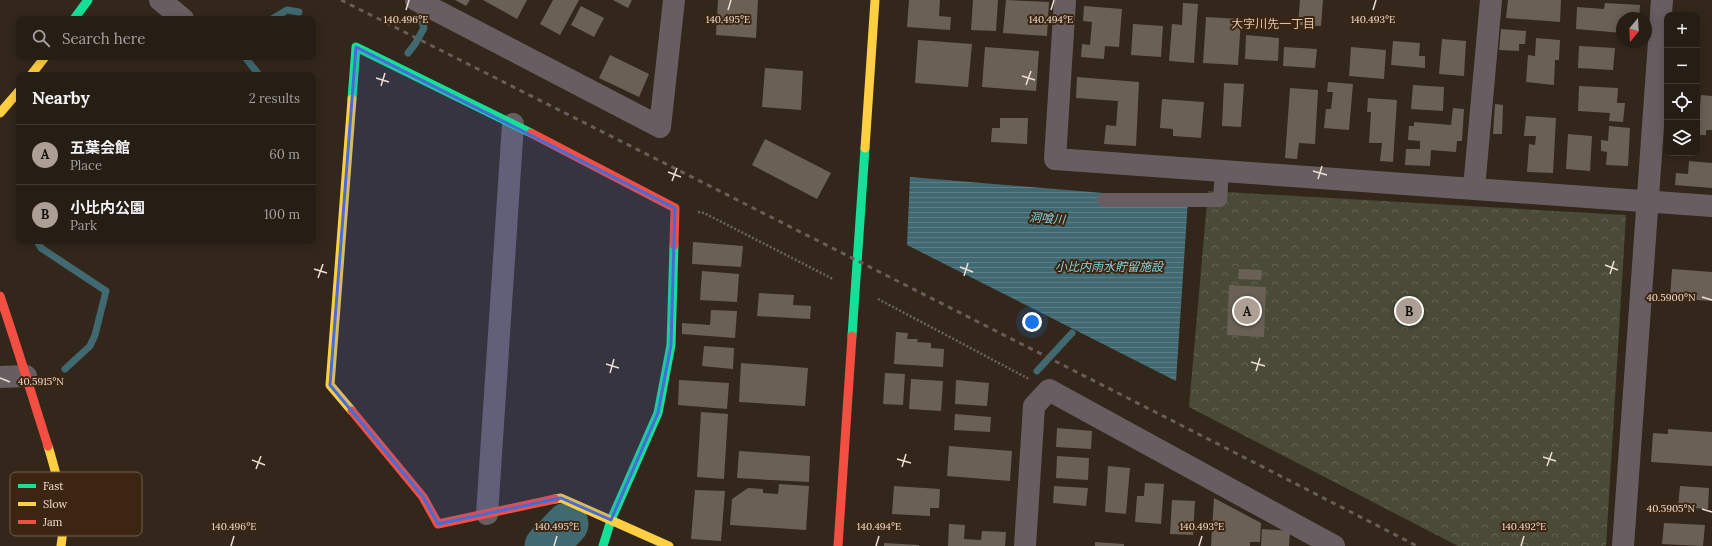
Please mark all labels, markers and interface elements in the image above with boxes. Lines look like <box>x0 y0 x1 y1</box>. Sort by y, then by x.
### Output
north arrow <box>1616 12 1652 48</box>
map controls <box>1664 12 1700 156</box>
button: + <box>1664 12 1700 48</box>
text: 140.496°E <box>384 13 428 26</box>
text: 140.495°E <box>706 13 750 26</box>
text: 140.494°E <box>1029 13 1073 26</box>
text: 140.493°E <box>1351 13 1395 26</box>
search box <box>16 16 316 60</box>
district label: 大字川先一丁目 <box>1231 16 1315 31</box>
icon: search <box>30 27 52 49</box>
text: Search here <box>62 29 145 48</box>
button: − <box>1664 48 1700 84</box>
button: locate <box>1664 84 1700 120</box>
text: Nearby <box>32 87 90 109</box>
text: 2 results <box>249 90 300 107</box>
button: layers <box>1664 120 1700 156</box>
text: 五葉会館 <box>70 138 130 157</box>
text: A <box>41 146 49 163</box>
text: 60 m <box>269 146 300 163</box>
text: Place <box>70 157 102 174</box>
text: 小比内公園 <box>70 198 145 217</box>
text: B <box>41 206 49 223</box>
text: 100 m <box>264 206 300 223</box>
water label: 洞喰川 <box>1029 209 1067 227</box>
text: Park <box>70 217 97 234</box>
water label: 小比内雨水貯留施設 <box>1055 259 1165 274</box>
text: 40.5900°N <box>1646 291 1696 304</box>
pin: A <box>1234 296 1260 326</box>
pin: B <box>1396 296 1422 326</box>
your location <box>1022 312 1042 332</box>
text: 40.5915°N <box>18 375 64 388</box>
legend <box>10 472 142 536</box>
text: Fast <box>43 479 64 493</box>
text: Slow <box>43 497 68 511</box>
text: 40.5905°N <box>1647 502 1696 515</box>
text: Jam <box>42 515 63 529</box>
text: 140.496°E <box>212 520 256 533</box>
text: 140.495°E <box>535 520 579 533</box>
text: 140.494°E <box>857 520 901 533</box>
text: 140.493°E <box>1180 520 1224 533</box>
text: 140.492°E <box>1502 520 1546 533</box>

